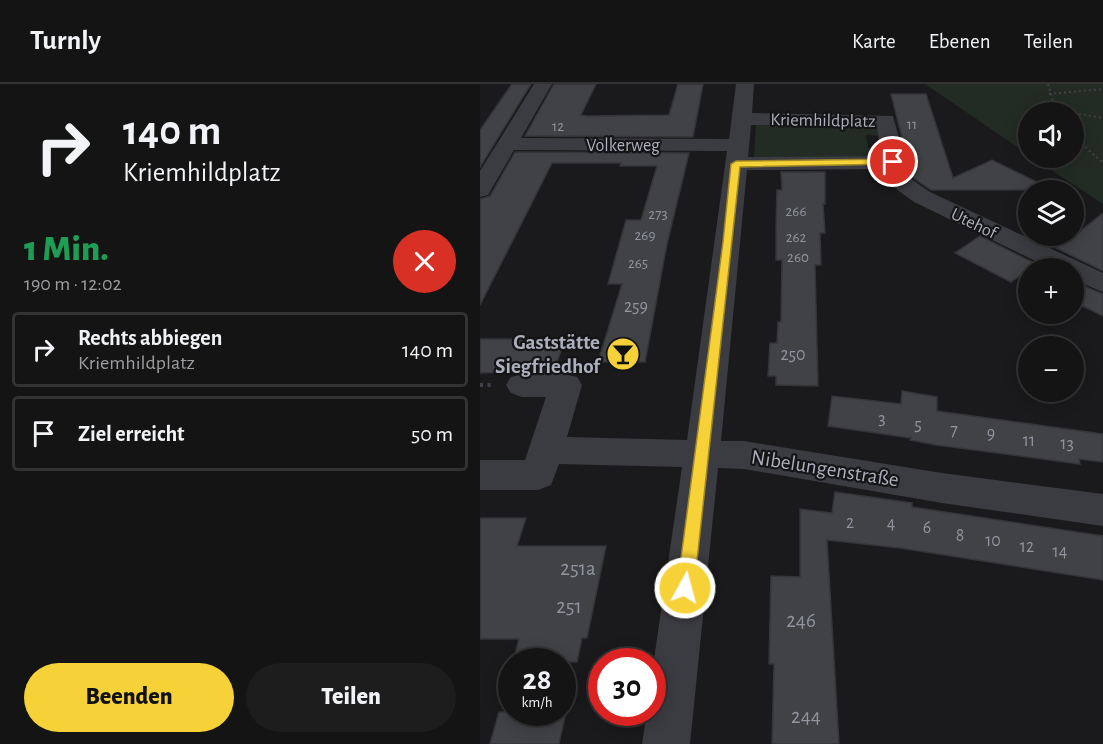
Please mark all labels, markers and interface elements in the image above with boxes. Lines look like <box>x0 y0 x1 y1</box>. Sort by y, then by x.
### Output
text: Turnly <box>30 27 101 55</box>
text: Karte <box>852 31 896 52</box>
text: Ebenen <box>929 31 991 52</box>
text: Teilen <box>1024 31 1073 52</box>
map controls <box>1018 102 1084 402</box>
button: sound <box>1018 102 1084 168</box>
icon: right <box>24 108 102 186</box>
text: 140 m <box>123 110 221 152</box>
street label: Kriemhildplatz <box>770 111 876 131</box>
house number: 11 <box>907 117 917 132</box>
house number: 12 <box>552 119 564 134</box>
pin <box>867 136 918 187</box>
street label: Volkerweg <box>586 137 660 155</box>
icon: arrive <box>876 145 909 178</box>
text: Kriemhildplatz <box>123 159 281 186</box>
button: layers <box>1018 180 1084 246</box>
house number: 266 <box>786 204 806 219</box>
street label: Utehof <box>948 205 1001 243</box>
house number: 273 <box>648 207 668 222</box>
house number: 269 <box>635 228 655 243</box>
button: close <box>393 230 456 293</box>
house number: 262 <box>786 230 807 245</box>
text: 1 Min. <box>24 231 109 267</box>
house number: 260 <box>787 250 809 265</box>
house number: 265 <box>628 256 648 271</box>
button: + <box>1018 258 1084 324</box>
text: 190 m · 12:02 <box>24 274 122 294</box>
house number: 259 <box>624 298 648 316</box>
text: Rechts abbiegen <box>78 327 222 349</box>
place label: Gaststätte Siegfriedhof <box>495 332 602 377</box>
icon: right <box>27 333 60 366</box>
bar icon: Gaststätte Siegfriedhof <box>605 336 641 372</box>
button: − <box>1018 336 1084 402</box>
text: 140 m <box>402 339 453 361</box>
house number: 250 <box>780 346 806 364</box>
text: Kriemhildplatz <box>78 353 195 373</box>
house number: 3 <box>878 410 886 428</box>
house number: 5 <box>914 416 922 434</box>
icon: arrive <box>27 417 60 450</box>
house number: 7 <box>950 422 958 440</box>
text: Ziel erreicht <box>78 423 185 445</box>
text: 50 m <box>411 423 453 445</box>
house number: 9 <box>987 425 995 443</box>
house number: 11 <box>1023 432 1035 450</box>
house number: 13 <box>1060 435 1074 453</box>
street label: Nibelungenstraße <box>750 446 900 491</box>
house number: 2 <box>846 514 854 532</box>
house number: 4 <box>887 515 896 533</box>
house number: 6 <box>923 519 931 537</box>
house number: 8 <box>956 527 964 545</box>
house number: 10 <box>985 532 1001 550</box>
house number: 12 <box>1020 538 1034 556</box>
house number: 14 <box>1053 543 1068 561</box>
position arrow <box>653 556 717 620</box>
house number: 251a <box>560 558 596 579</box>
house number: 251 <box>556 596 582 617</box>
house number: 246 <box>786 610 816 631</box>
speed limit sign: 30 <box>588 648 666 726</box>
button: Beenden <box>24 663 234 732</box>
button: Teilen <box>246 663 456 732</box>
text: 28 <box>523 665 551 695</box>
text: km/h <box>522 695 552 710</box>
house number: 244 <box>791 706 821 727</box>

